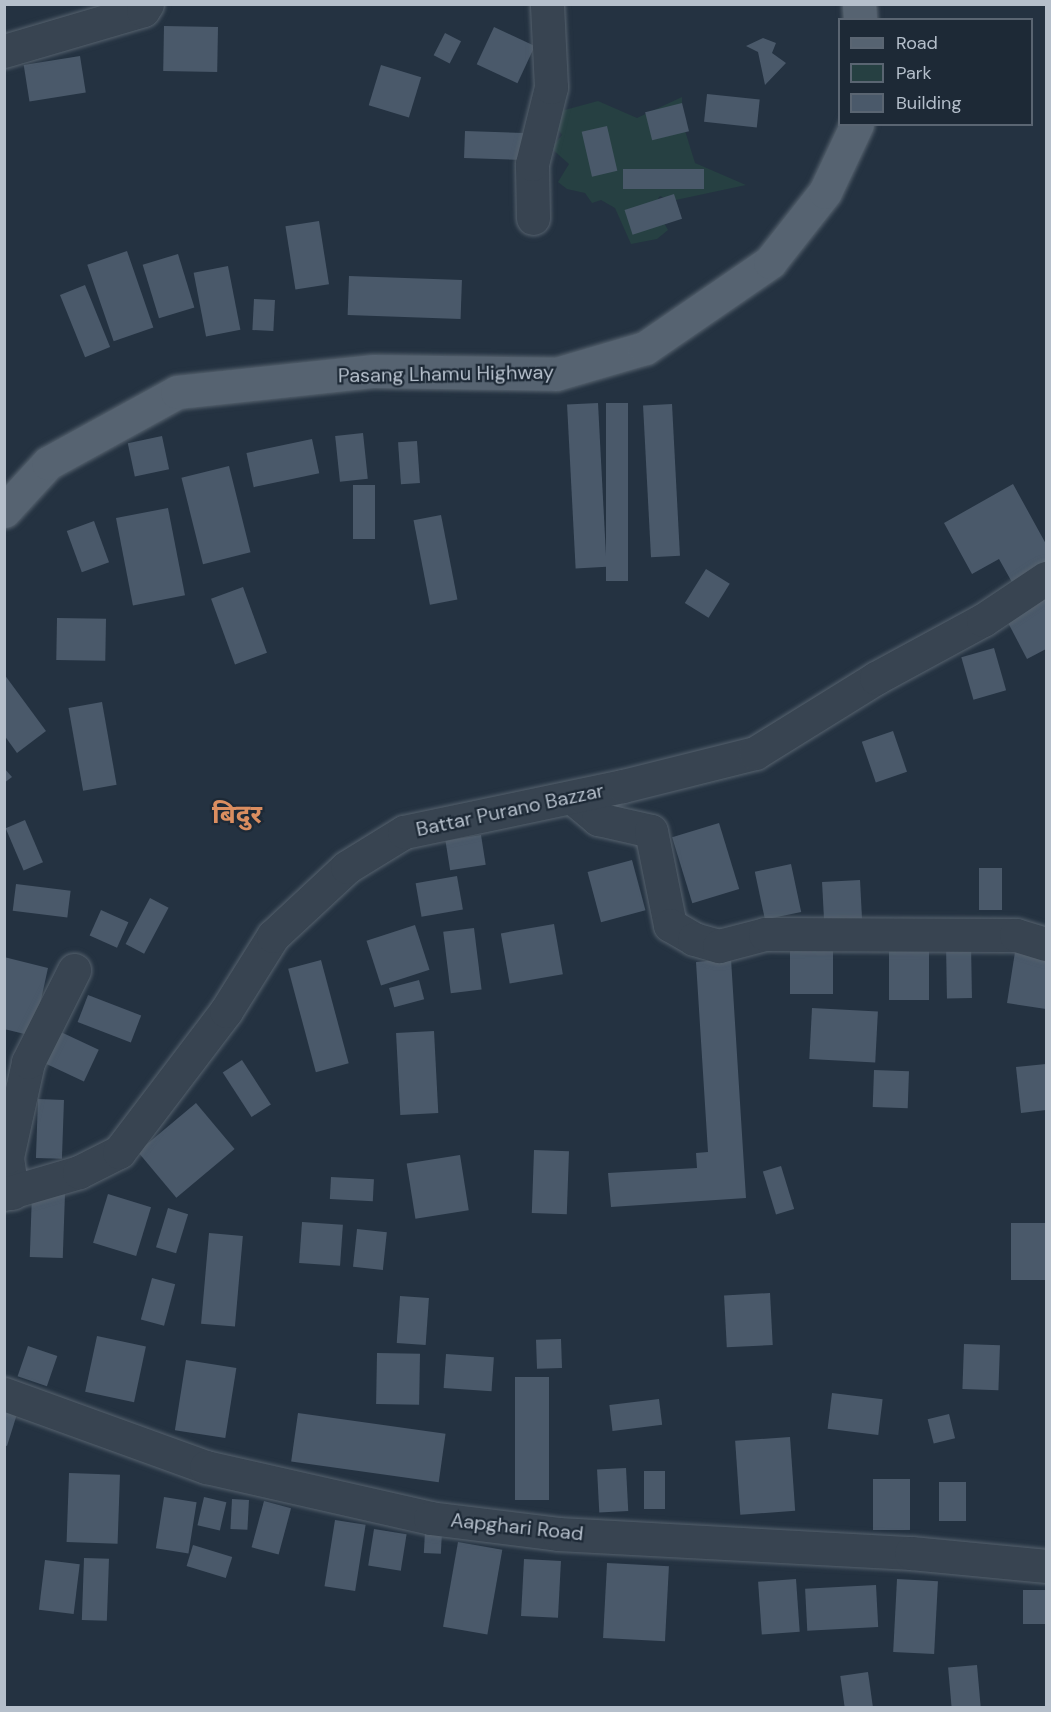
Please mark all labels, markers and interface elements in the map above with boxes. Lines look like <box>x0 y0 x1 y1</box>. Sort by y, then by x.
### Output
legend <box>838 18 1033 126</box>
text: Road <box>896 31 938 55</box>
text: Park <box>896 61 932 85</box>
text: Building <box>896 91 961 115</box>
street label: Pasang Lhamu Highway <box>338 360 554 388</box>
street label: Battar Purano Bazzar <box>414 778 606 842</box>
district label: बिदुर <box>212 799 262 831</box>
street label: Aapghari Road <box>449 1508 585 1546</box>

